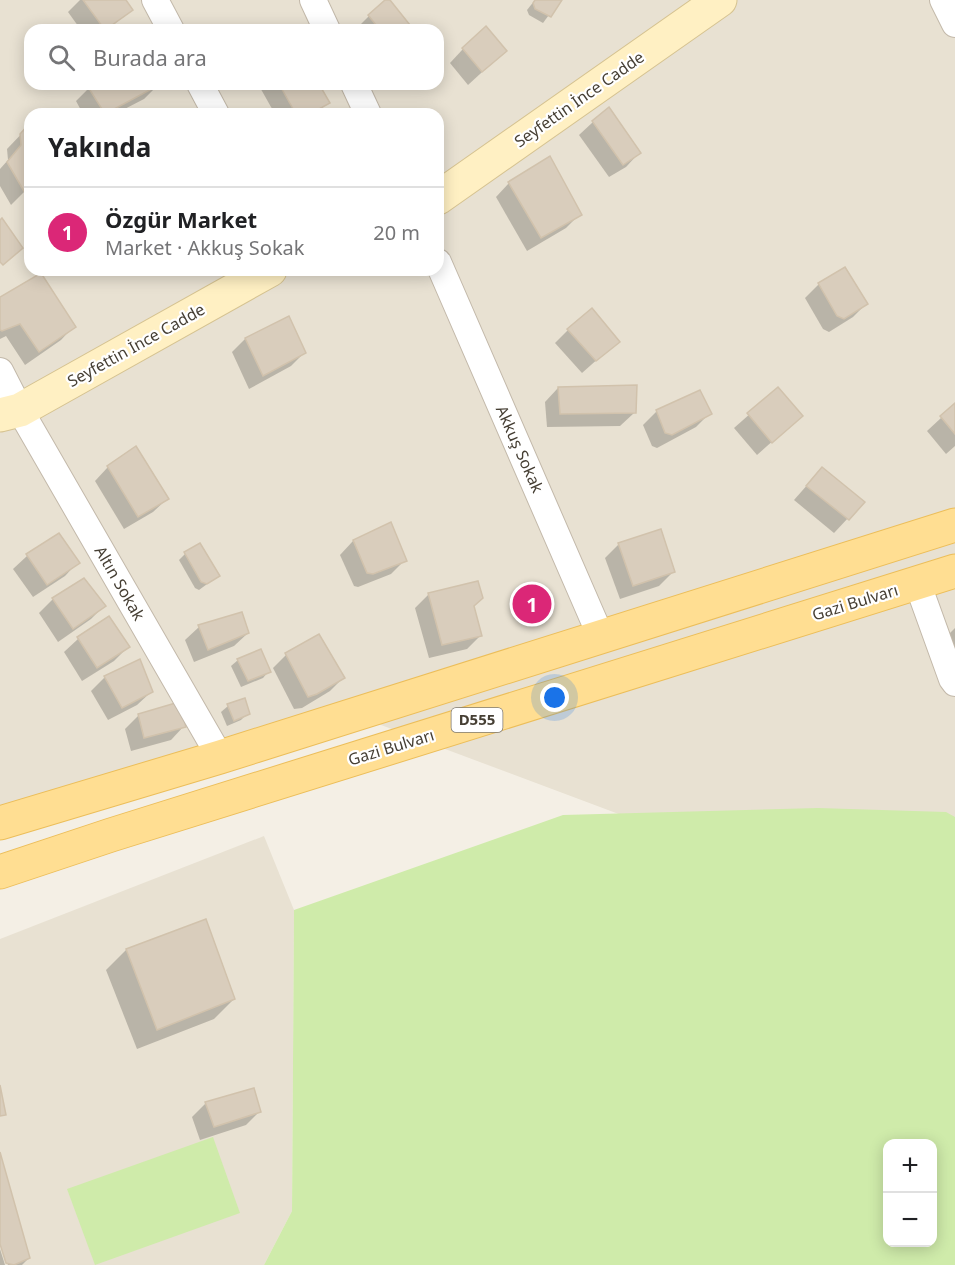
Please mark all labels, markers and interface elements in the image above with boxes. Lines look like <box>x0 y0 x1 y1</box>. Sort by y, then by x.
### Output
search box <box>24 24 444 90</box>
icon: search <box>45 41 78 74</box>
text: Burada ara <box>93 42 207 72</box>
street label: Seyfettin İnce Cadde <box>510 46 648 152</box>
text: Yakında <box>48 129 151 165</box>
text: Özgür Market <box>105 204 257 234</box>
text: 1 <box>62 219 73 246</box>
text: 20 m <box>373 219 420 246</box>
text: Market · Akkuş Sokak <box>105 234 305 261</box>
street label: Seyfettin İnce Cadde <box>63 298 209 392</box>
street label: Akkuş Sokak <box>491 402 549 497</box>
street label: Altın Sokak <box>90 542 150 625</box>
street label: Gazi Bulvarı <box>809 579 901 625</box>
pin: 1 <box>512 582 552 626</box>
your location <box>540 683 569 712</box>
road number: D555 <box>452 708 502 732</box>
street label: Gazi Bulvarı <box>345 724 437 770</box>
map controls <box>883 1139 937 1247</box>
button: + <box>883 1139 937 1193</box>
button: − <box>883 1193 937 1247</box>

